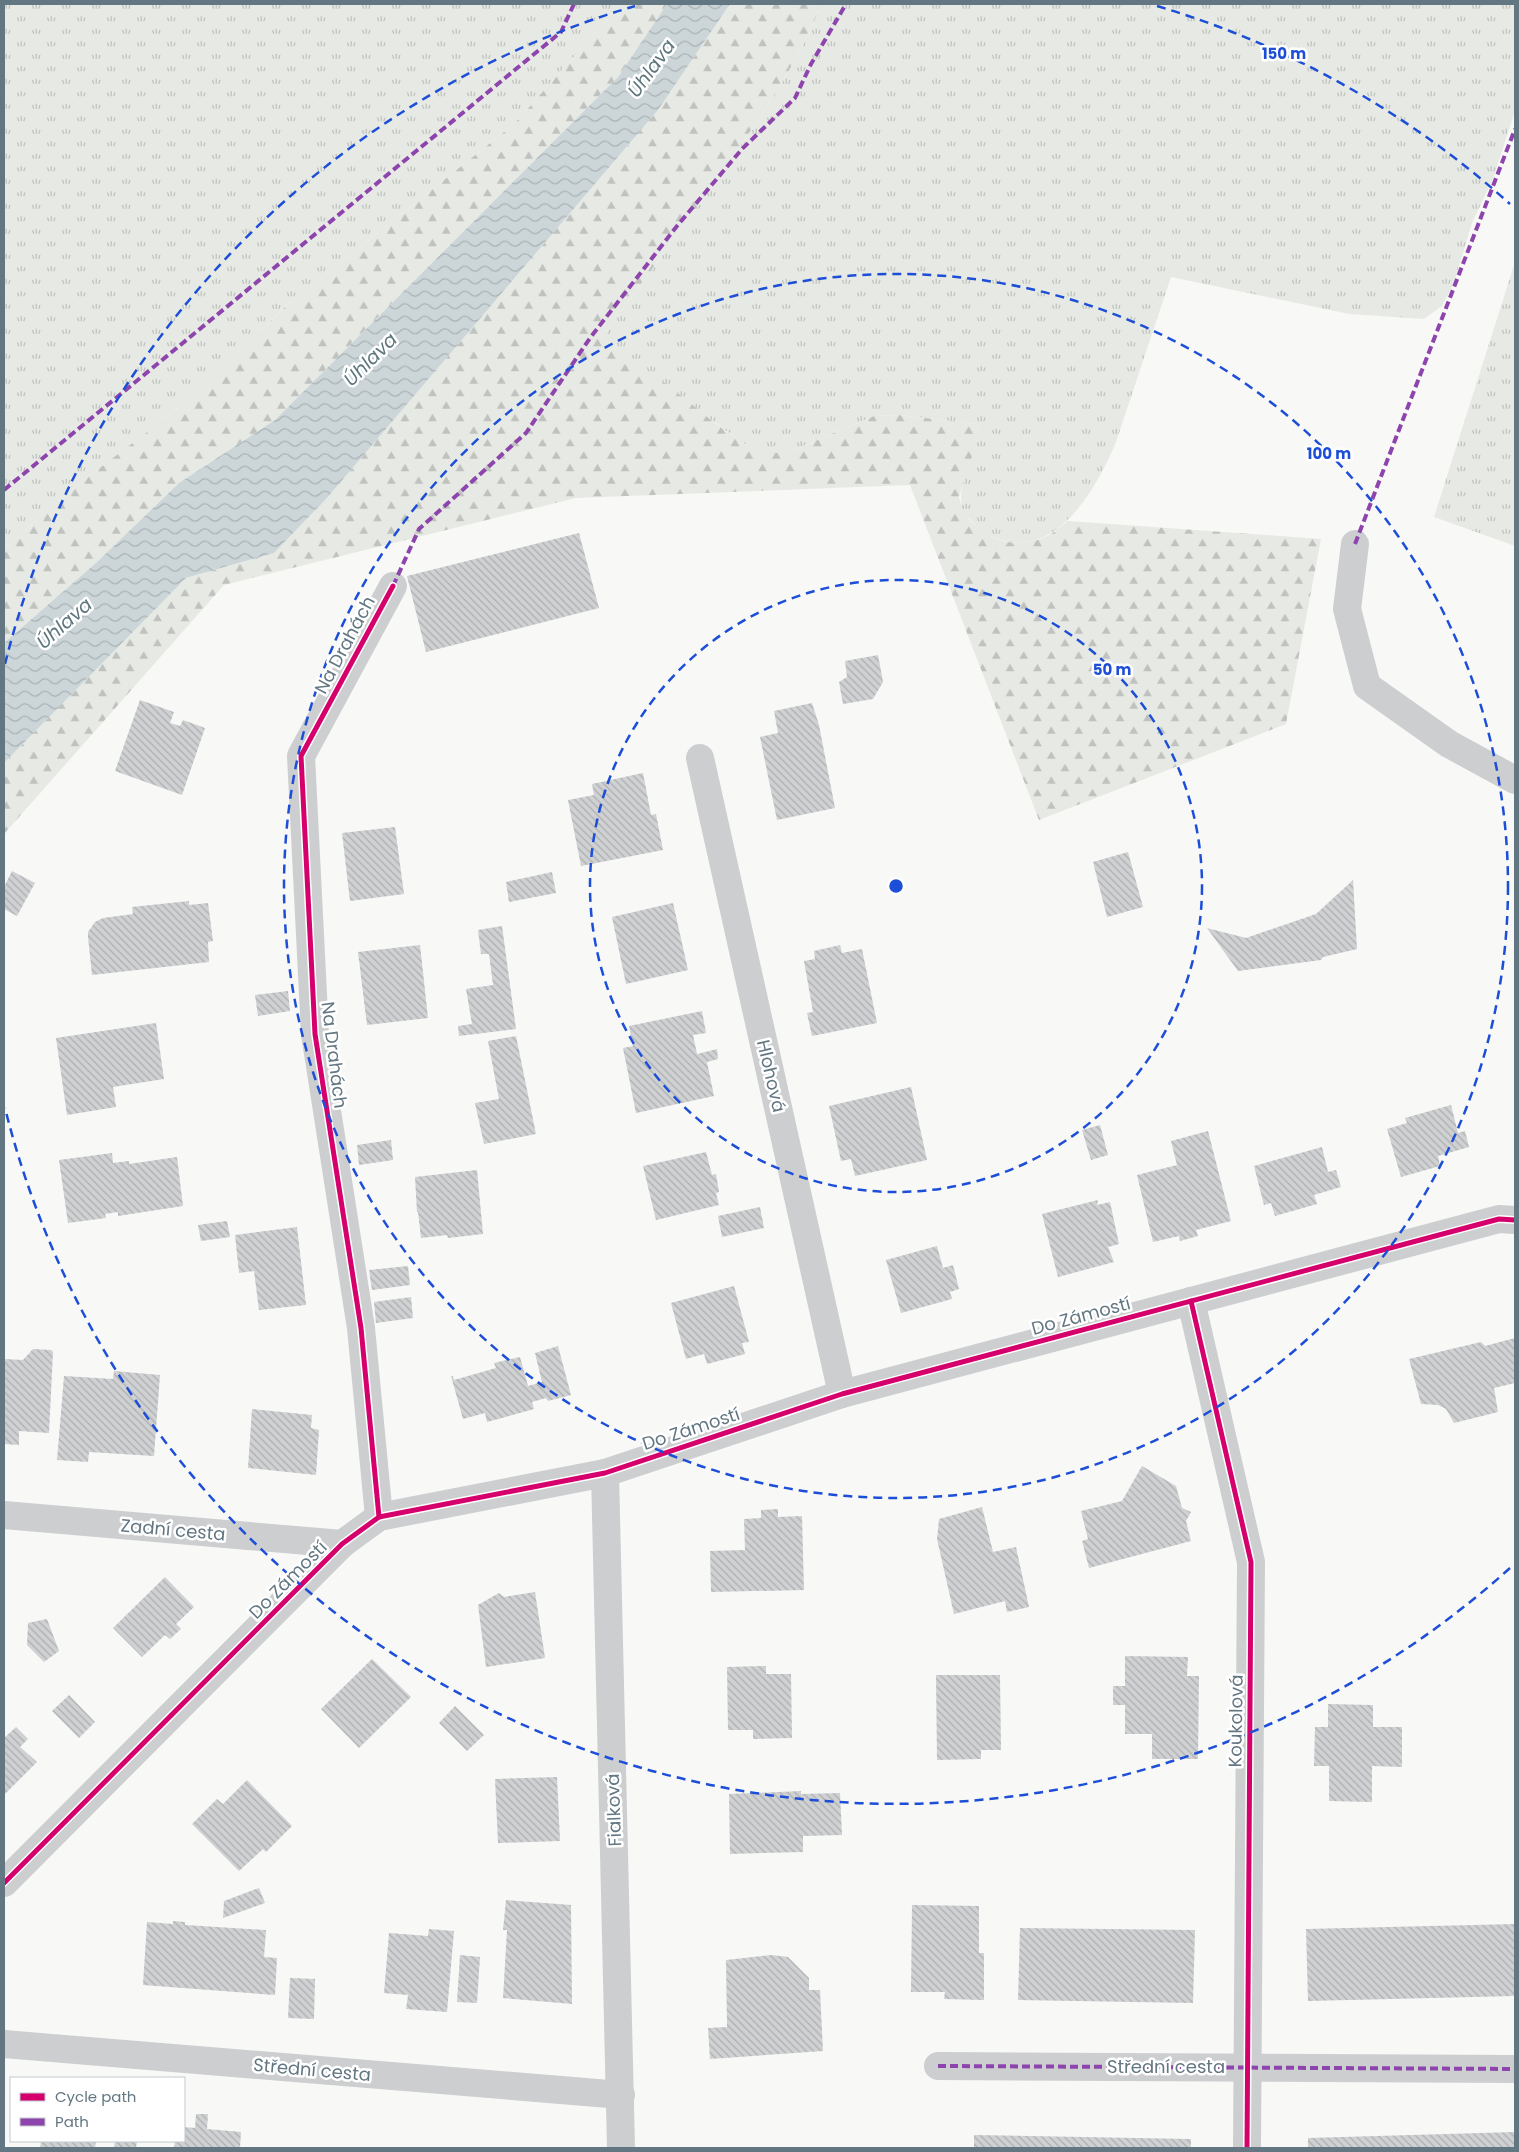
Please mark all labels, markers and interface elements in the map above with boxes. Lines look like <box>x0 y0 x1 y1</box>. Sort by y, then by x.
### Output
water label: Úhlava <box>621 34 682 103</box>
text: 150 m <box>1262 43 1306 64</box>
water label: Úhlava <box>337 326 403 392</box>
text: 100 m <box>1307 443 1351 464</box>
water label: Úhlava <box>31 591 98 655</box>
street label: Na Drahách <box>308 591 381 698</box>
text: 50 m <box>1093 659 1131 680</box>
centre of rings <box>887 877 905 895</box>
street label: Na Drahách <box>316 1000 353 1110</box>
street label: Hlohová <box>751 1037 792 1115</box>
street label: Do Zámostí <box>1029 1290 1133 1341</box>
street label: Do Zámostí <box>639 1401 743 1456</box>
street label: Zadní cesta <box>120 1512 226 1547</box>
street label: Do Zámostí <box>243 1535 332 1624</box>
street label: Koukolová <box>1222 1674 1249 1768</box>
street label: Fialková <box>600 1773 627 1847</box>
street label: Střední cesta <box>252 2052 372 2087</box>
street label: Střední cesta <box>1107 2054 1225 2079</box>
legend <box>10 2077 185 2142</box>
text: Cycle path <box>55 2086 136 2107</box>
text: Path <box>55 2111 89 2132</box>

